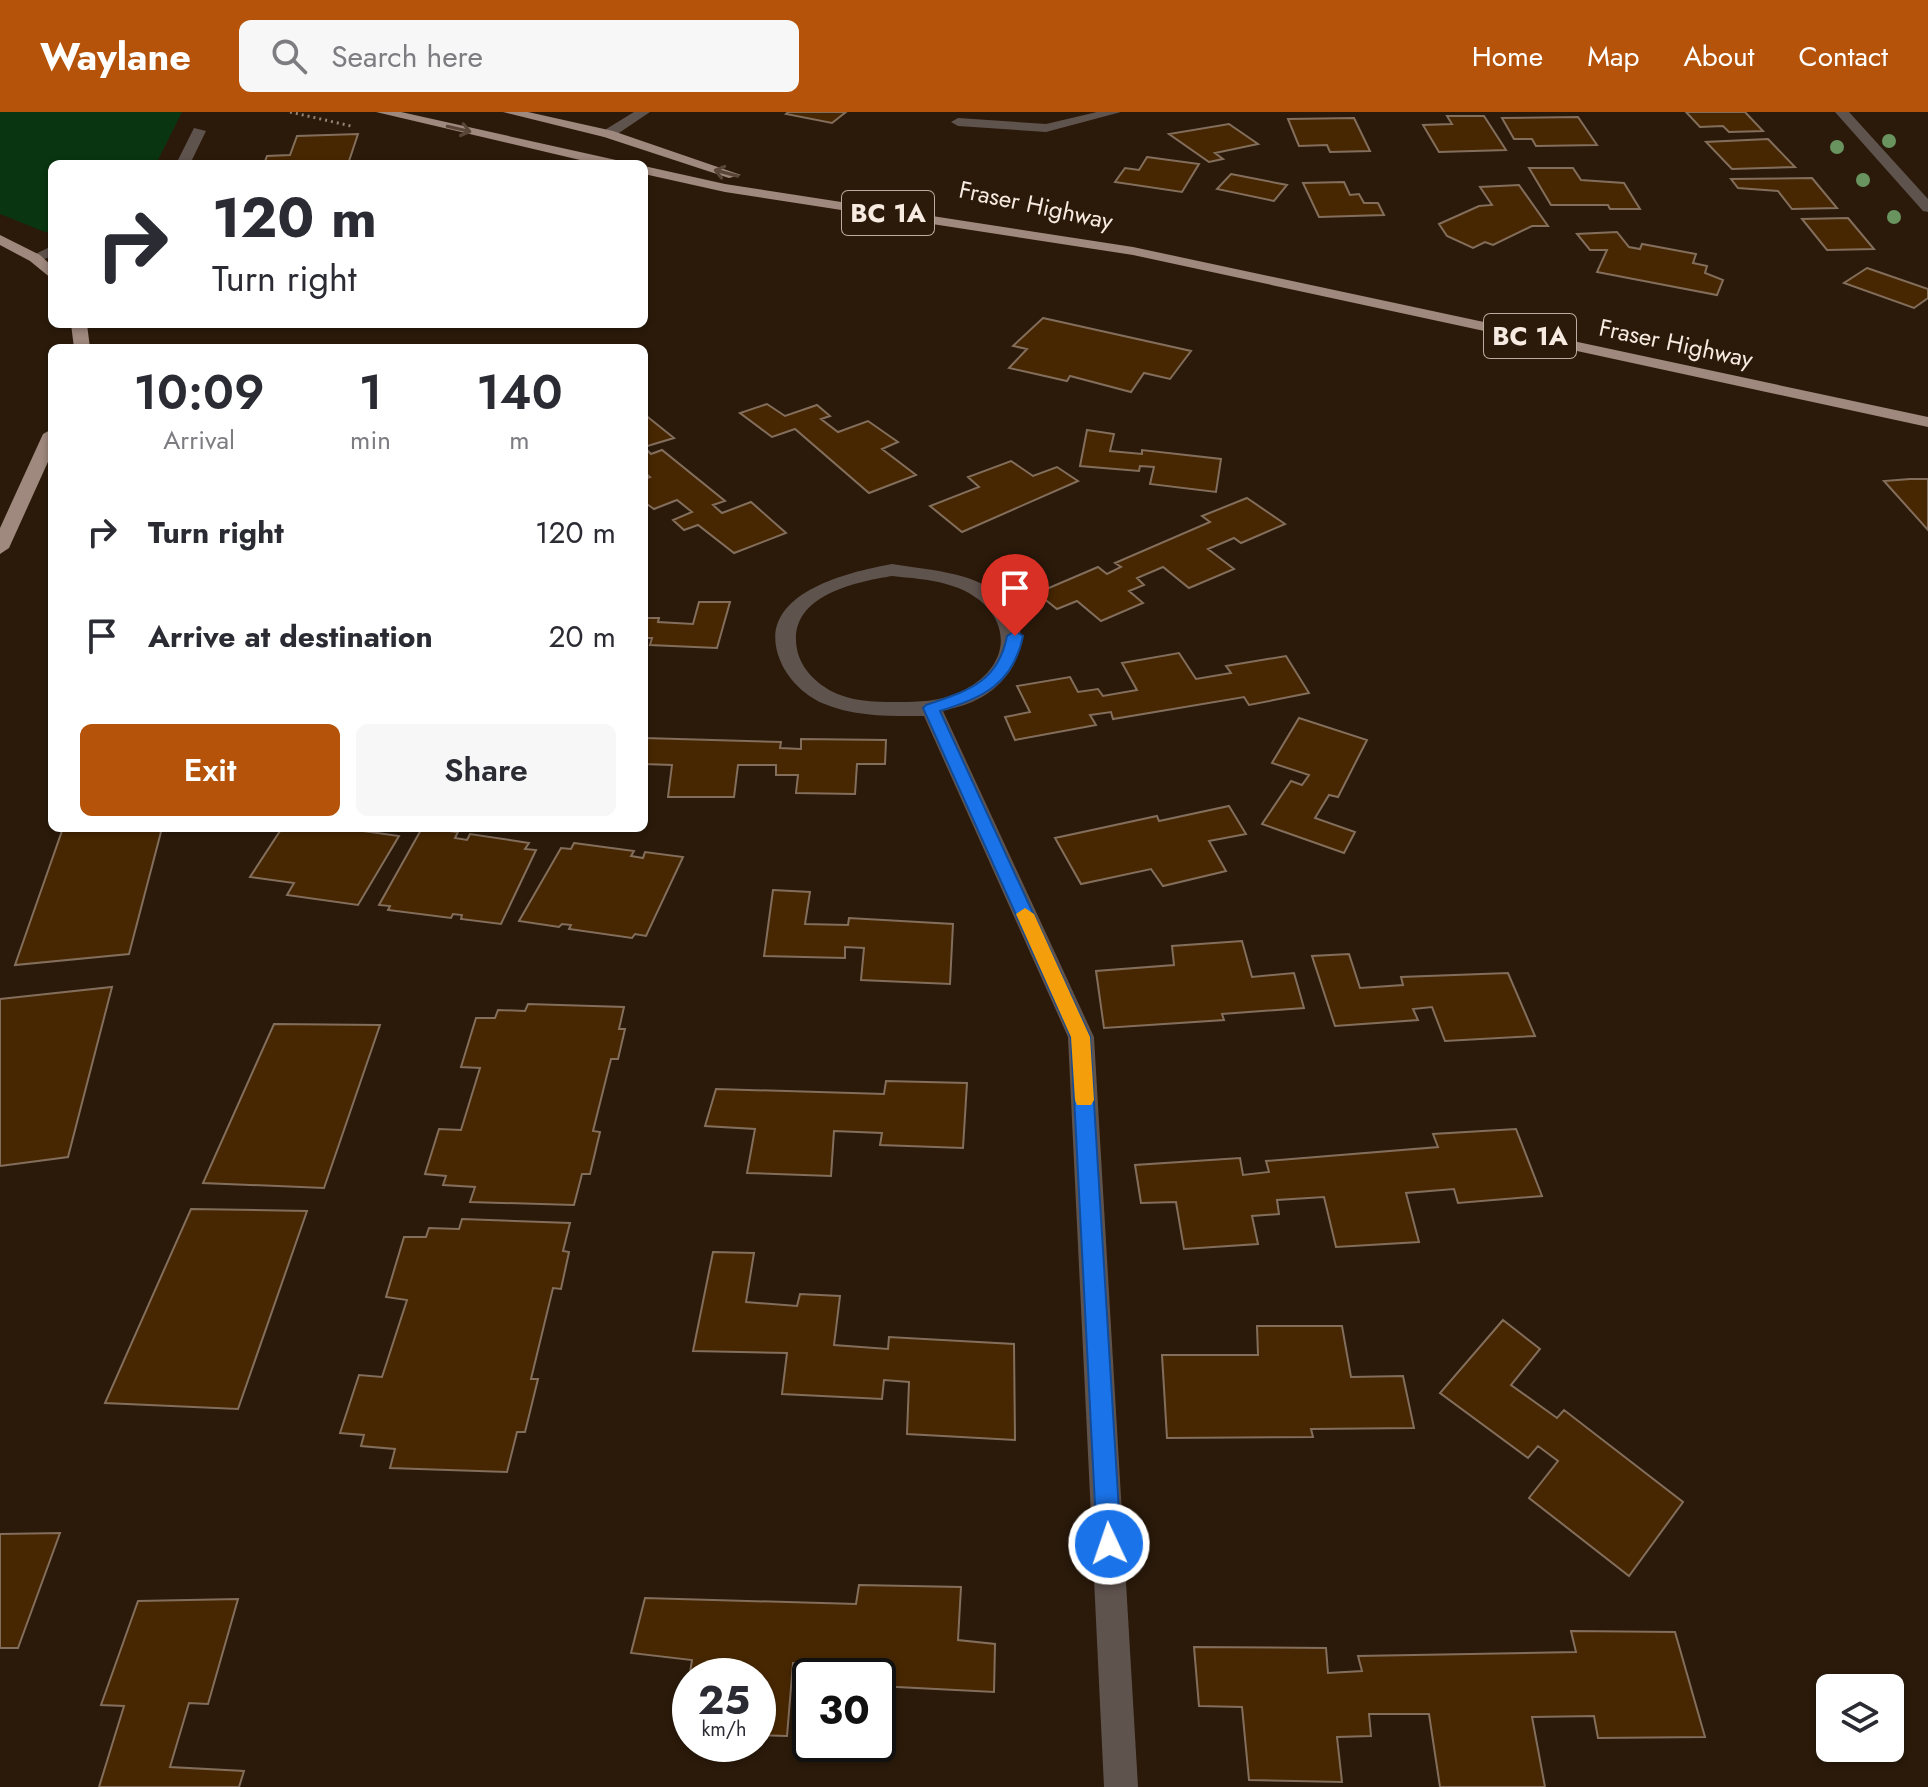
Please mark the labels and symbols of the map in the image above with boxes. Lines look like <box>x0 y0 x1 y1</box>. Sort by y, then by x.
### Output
one-way arrow <box>446 122 471 137</box>
one-way arrow <box>714 165 740 180</box>
street label: Fraser Highway <box>956 172 1117 238</box>
road number: BC 1A <box>842 191 934 235</box>
street label: Fraser Highway <box>1596 310 1757 376</box>
road number: BC 1A <box>1484 314 1576 358</box>
pin <box>981 554 1049 636</box>
position arrow <box>1067 1502 1151 1586</box>
speed limit sign: 30 <box>792 1658 896 1762</box>

